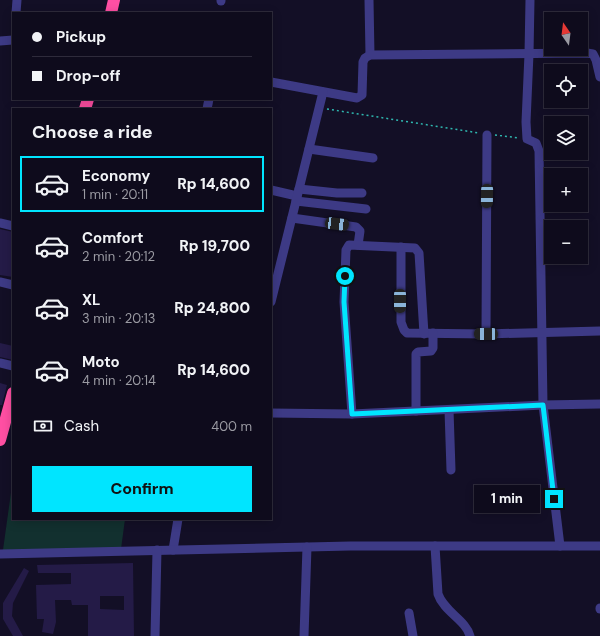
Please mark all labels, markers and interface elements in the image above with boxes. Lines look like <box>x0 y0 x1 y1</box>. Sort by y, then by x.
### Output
north arrow <box>544 12 588 56</box>
map controls <box>544 12 588 264</box>
text: Pickup <box>56 27 106 47</box>
button: locate <box>544 64 588 108</box>
text: Drop-off <box>56 66 121 86</box>
button: layers <box>544 116 588 160</box>
text: Choose a ride <box>32 120 153 144</box>
icon: car <box>34 166 70 202</box>
text: Economy <box>82 166 150 186</box>
button: + <box>544 168 588 212</box>
text: Rp 14,600 <box>177 174 250 194</box>
car <box>481 184 493 208</box>
text: 1 min · 20:11 <box>82 186 148 203</box>
car <box>324 217 350 231</box>
button: − <box>544 220 588 264</box>
icon: car <box>34 228 70 264</box>
text: Comfort <box>82 228 143 248</box>
text: Rp 19,700 <box>179 236 250 256</box>
text: 2 min · 20:12 <box>82 248 155 265</box>
route start <box>336 267 354 285</box>
car <box>394 289 406 313</box>
icon: car <box>34 290 70 326</box>
text: XL <box>82 290 100 310</box>
text: Rp 24,800 <box>174 298 250 318</box>
text: 3 min · 20:13 <box>82 310 155 327</box>
car <box>474 328 498 340</box>
icon: car <box>34 352 70 388</box>
text: Moto <box>82 352 120 372</box>
text: Rp 14,600 <box>177 360 250 380</box>
text: 4 min · 20:14 <box>82 372 156 389</box>
icon: cash <box>32 415 54 437</box>
text: Cash <box>64 416 99 436</box>
text: 400 m <box>211 418 252 435</box>
button: Confirm <box>32 466 252 512</box>
callout: 1 min <box>474 485 540 513</box>
text: 1 min <box>491 490 523 507</box>
route end <box>545 490 563 508</box>

